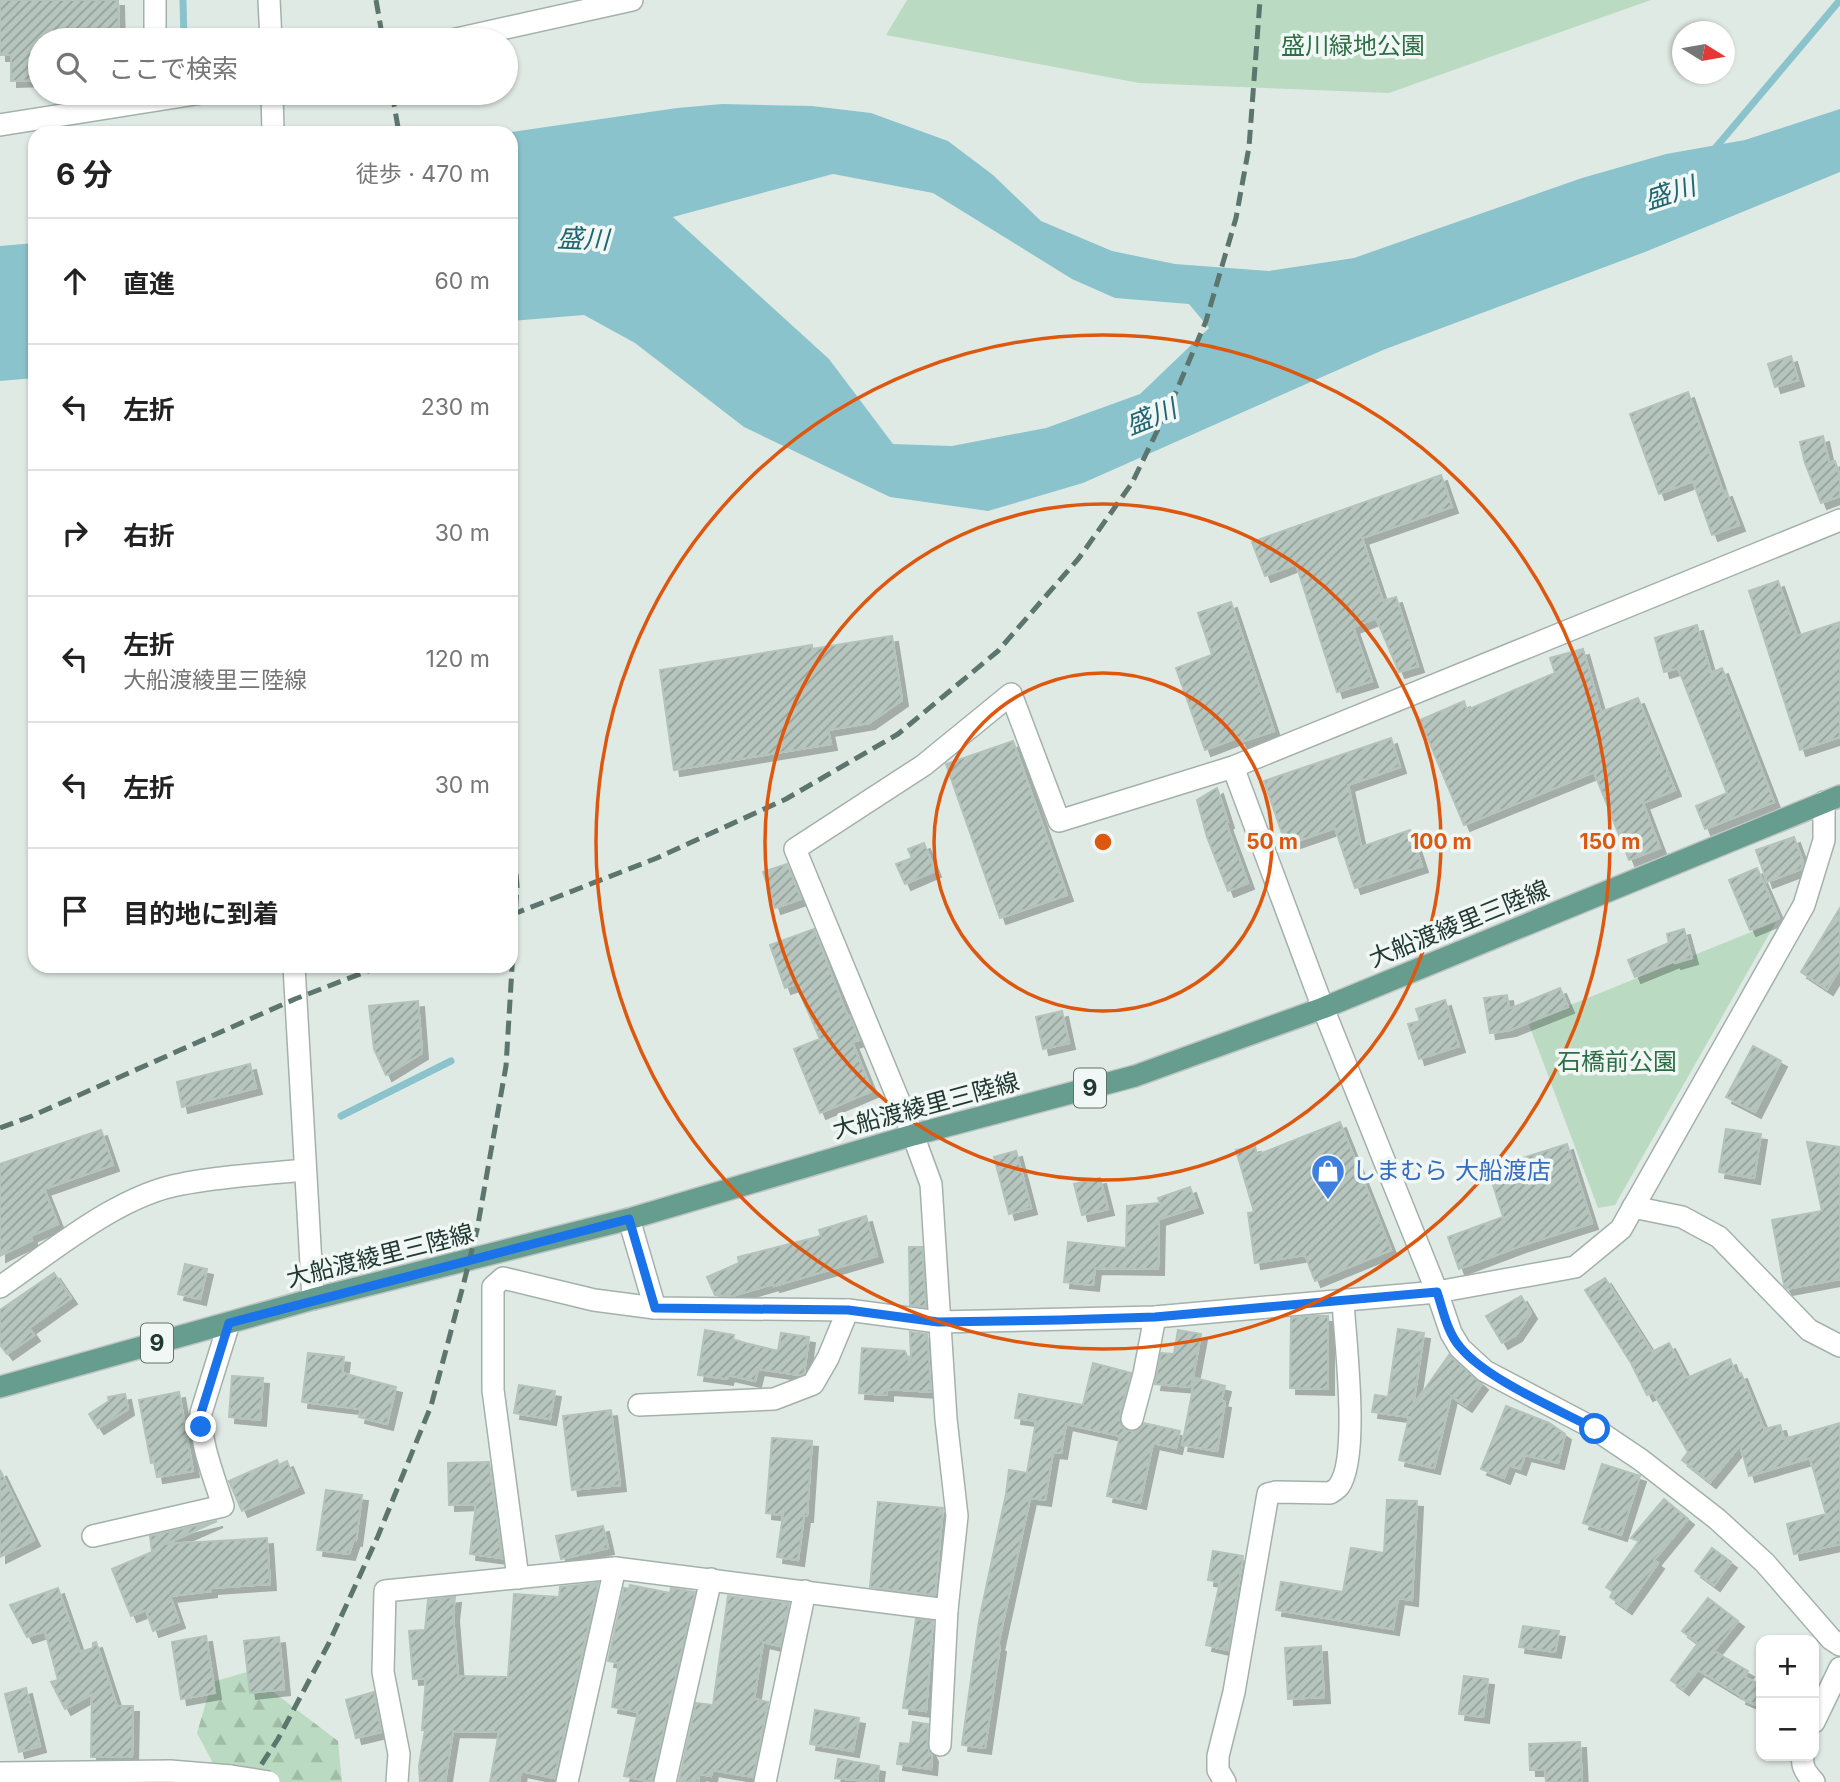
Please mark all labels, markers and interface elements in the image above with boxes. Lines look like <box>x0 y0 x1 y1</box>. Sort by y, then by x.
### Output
north arrow <box>1672 21 1735 84</box>
search box <box>28 28 518 105</box>
park label: 盛川緑地公園 <box>1281 31 1425 60</box>
icon: search <box>52 48 90 86</box>
text: ここで検索 <box>108 53 238 84</box>
text: 6 分 <box>56 156 113 192</box>
text: 徒歩 · 470 m <box>356 160 490 188</box>
water label: 盛川 <box>1640 169 1702 215</box>
water label: 盛川 <box>556 222 613 255</box>
icon: ahead <box>56 262 94 300</box>
text: 60 m <box>435 267 490 295</box>
text: 直進 <box>123 268 175 299</box>
icon: left <box>56 388 94 426</box>
water label: 盛川 <box>1121 391 1184 441</box>
text: 230 m <box>421 393 490 421</box>
text: 左折 <box>123 394 175 425</box>
icon: right <box>56 514 94 552</box>
text: 30 m <box>435 519 490 547</box>
text: 右折 <box>123 520 175 551</box>
text: 左折 <box>123 629 175 660</box>
icon: left <box>56 640 94 678</box>
text: 120 m <box>425 645 490 673</box>
text: 大船渡綾里三陸線 <box>123 666 307 694</box>
icon: left <box>56 766 94 804</box>
text: 30 m <box>435 771 490 799</box>
text: 左折 <box>123 772 175 803</box>
text: 50 m <box>1246 829 1298 854</box>
text: 100 m <box>1410 829 1472 854</box>
text: 150 m <box>1580 829 1640 854</box>
centre of rings <box>1091 830 1115 854</box>
street label: 大船渡綾里三陸線 <box>1364 874 1553 973</box>
icon: arrive <box>56 892 94 930</box>
text: 目的地に到着 <box>123 898 279 929</box>
park label: 石橋前公園 <box>1557 1047 1677 1076</box>
street label: 大船渡綾里三陸線 <box>829 1067 1022 1144</box>
road number: 9 <box>1074 1068 1106 1107</box>
shop icon: しまむら 大船渡店 <box>1309 1152 1347 1201</box>
place label: しまむら 大船渡店 <box>1352 1156 1551 1185</box>
street label: 大船渡綾里三陸線 <box>283 1218 477 1293</box>
road number: 9 <box>141 1324 173 1362</box>
route end <box>185 1411 216 1442</box>
route start <box>1579 1413 1610 1444</box>
map controls <box>1756 1635 1819 1761</box>
button: + <box>1756 1635 1819 1698</box>
button: − <box>1756 1698 1819 1761</box>

